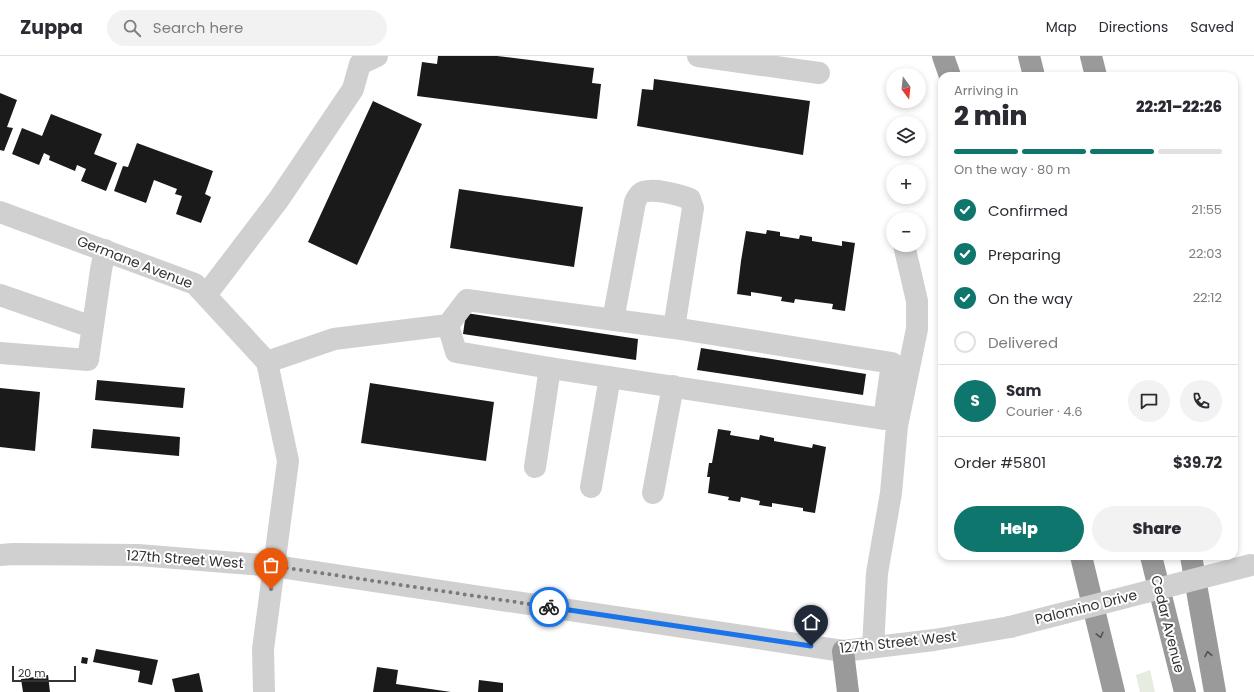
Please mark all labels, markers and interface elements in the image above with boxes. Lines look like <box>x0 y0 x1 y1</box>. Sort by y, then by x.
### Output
search box <box>107 10 387 46</box>
text: Zuppa <box>20 14 83 41</box>
icon: search <box>121 17 143 39</box>
text: Search here <box>153 17 243 38</box>
text: Map <box>1046 17 1077 37</box>
text: Directions <box>1099 17 1168 37</box>
text: Saved <box>1190 17 1234 37</box>
north arrow <box>886 68 926 108</box>
map controls <box>886 68 926 252</box>
text: Arriving in <box>954 81 1018 100</box>
text: 22:21–22:26 <box>1136 96 1222 117</box>
text: 2 min <box>954 98 1027 134</box>
button: layers <box>886 116 926 156</box>
text: On the way · 80 m <box>954 160 1070 179</box>
button: + <box>886 164 926 204</box>
icon: check <box>954 199 976 221</box>
text: Confirmed <box>988 200 1068 221</box>
text: 21:55 <box>1191 200 1222 219</box>
button: − <box>886 212 926 252</box>
street label: Germane Avenue <box>74 231 196 293</box>
icon: check <box>954 243 976 265</box>
text: Preparing <box>988 244 1061 265</box>
text: 22:03 <box>1188 244 1222 263</box>
icon: check <box>954 287 976 309</box>
text: On the way <box>988 288 1073 309</box>
text: 22:12 <box>1193 288 1222 307</box>
text: Delivered <box>988 332 1058 353</box>
text: Sam <box>1006 380 1041 401</box>
button: chat <box>1128 380 1170 422</box>
button: phone <box>1180 380 1222 422</box>
text: S <box>970 390 980 411</box>
text: Courier · 4.6 <box>1006 402 1083 421</box>
text: Order #5801 <box>954 452 1046 473</box>
text: $39.72 <box>1173 452 1222 473</box>
button: Help <box>954 506 1084 552</box>
button: Share <box>1092 506 1222 552</box>
street label: 127th Street West <box>126 545 244 573</box>
pin <box>254 548 288 589</box>
icon: bag <box>260 554 282 576</box>
street label: Cedar Avenue <box>1146 573 1190 675</box>
street label: Palomino Drive <box>1033 585 1139 629</box>
courier <box>529 587 569 627</box>
icon: bike <box>538 596 560 618</box>
pin <box>794 605 828 646</box>
icon: home <box>800 611 822 633</box>
street label: 127th Street West <box>839 626 957 658</box>
one-way arrow <box>1096 631 1104 638</box>
one-way arrow <box>1204 650 1213 657</box>
scale bar <box>12 664 76 683</box>
text: 20 m <box>18 665 46 681</box>

